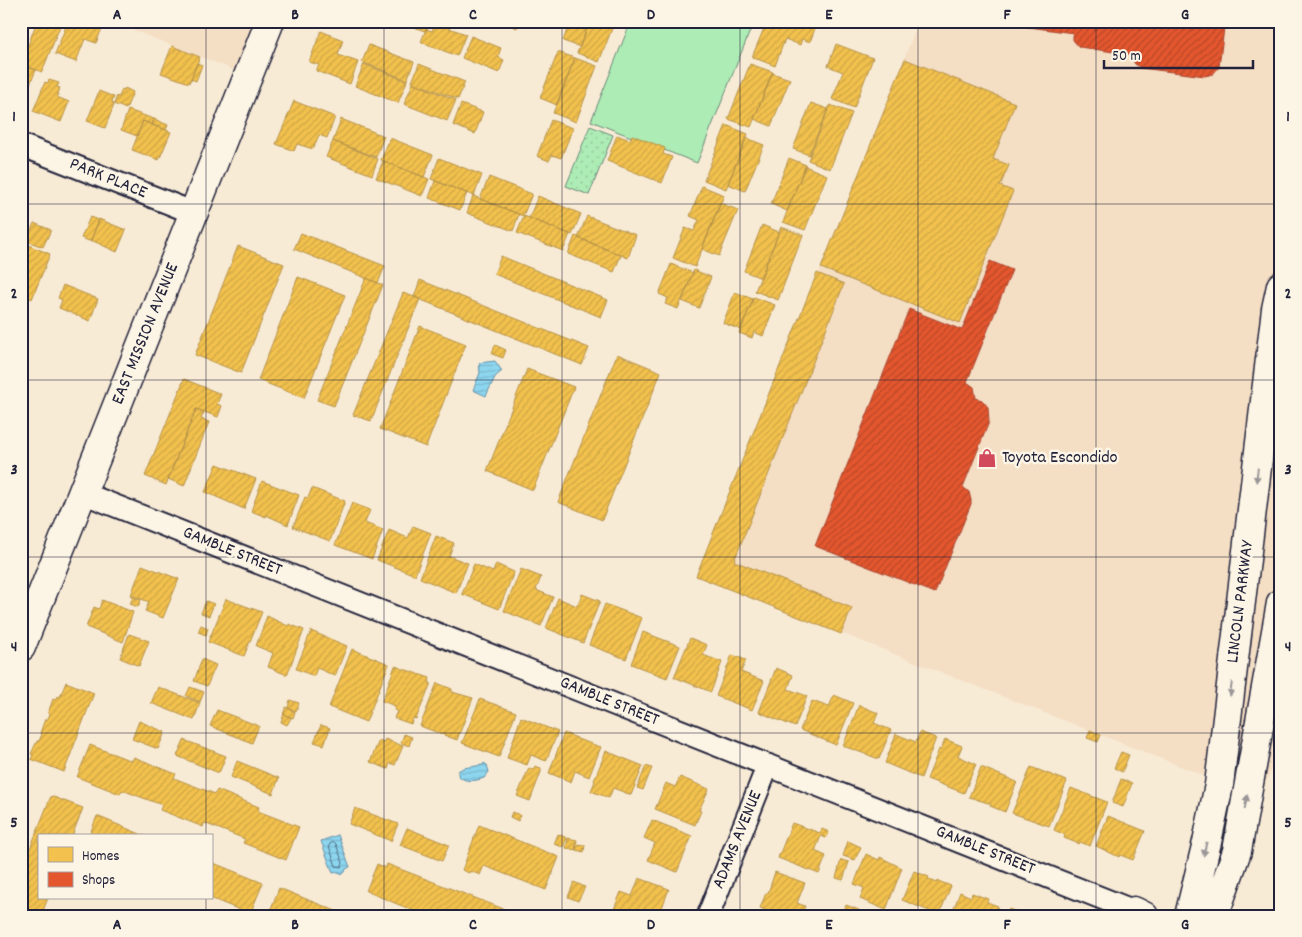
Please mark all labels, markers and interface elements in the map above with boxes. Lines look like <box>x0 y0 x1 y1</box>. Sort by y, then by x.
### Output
text: A <box>113 4 122 27</box>
text: B <box>291 4 299 27</box>
text: C <box>469 4 477 27</box>
text: D <box>647 4 656 27</box>
text: E <box>825 4 833 27</box>
text: F <box>1003 4 1011 27</box>
text: G <box>1181 4 1189 27</box>
scale bar <box>1104 38 1253 70</box>
text: 50 m <box>1112 46 1141 68</box>
text: 1 <box>12 106 16 129</box>
text: 1 <box>1286 106 1290 129</box>
street label: PARK PLACE <box>65 152 151 206</box>
street label: EAST MISSION AVENUE <box>106 260 186 408</box>
text: 2 <box>11 283 18 306</box>
text: 2 <box>1285 283 1292 306</box>
place label: Toyota Escondido <box>1002 446 1118 471</box>
shop icon: Toyota Escondido <box>976 447 998 469</box>
text: 3 <box>10 459 18 482</box>
text: 3 <box>1284 459 1292 482</box>
one-way arrow <box>1253 467 1261 483</box>
street label: GAMBLE STREET <box>179 521 285 583</box>
street label: LINCOLN PARKWAY <box>1221 538 1261 665</box>
text: 4 <box>11 636 17 659</box>
text: 4 <box>1285 636 1291 659</box>
street label: GAMBLE STREET <box>556 671 662 733</box>
one-way arrow <box>1227 681 1235 697</box>
street label: ADAMS AVENUE <box>707 787 769 893</box>
one-way arrow <box>1243 793 1251 809</box>
text: 5 <box>10 812 18 835</box>
text: 5 <box>1284 812 1292 835</box>
street label: GAMBLE STREET <box>932 820 1038 882</box>
legend <box>38 834 212 900</box>
one-way arrow <box>1201 841 1209 856</box>
text: Homes <box>82 846 120 868</box>
text: Shops <box>82 870 115 892</box>
text: A <box>113 914 122 937</box>
text: B <box>291 914 299 937</box>
text: C <box>469 914 477 937</box>
text: D <box>647 914 656 937</box>
text: E <box>825 914 833 937</box>
text: F <box>1003 914 1011 937</box>
text: G <box>1181 914 1189 937</box>

